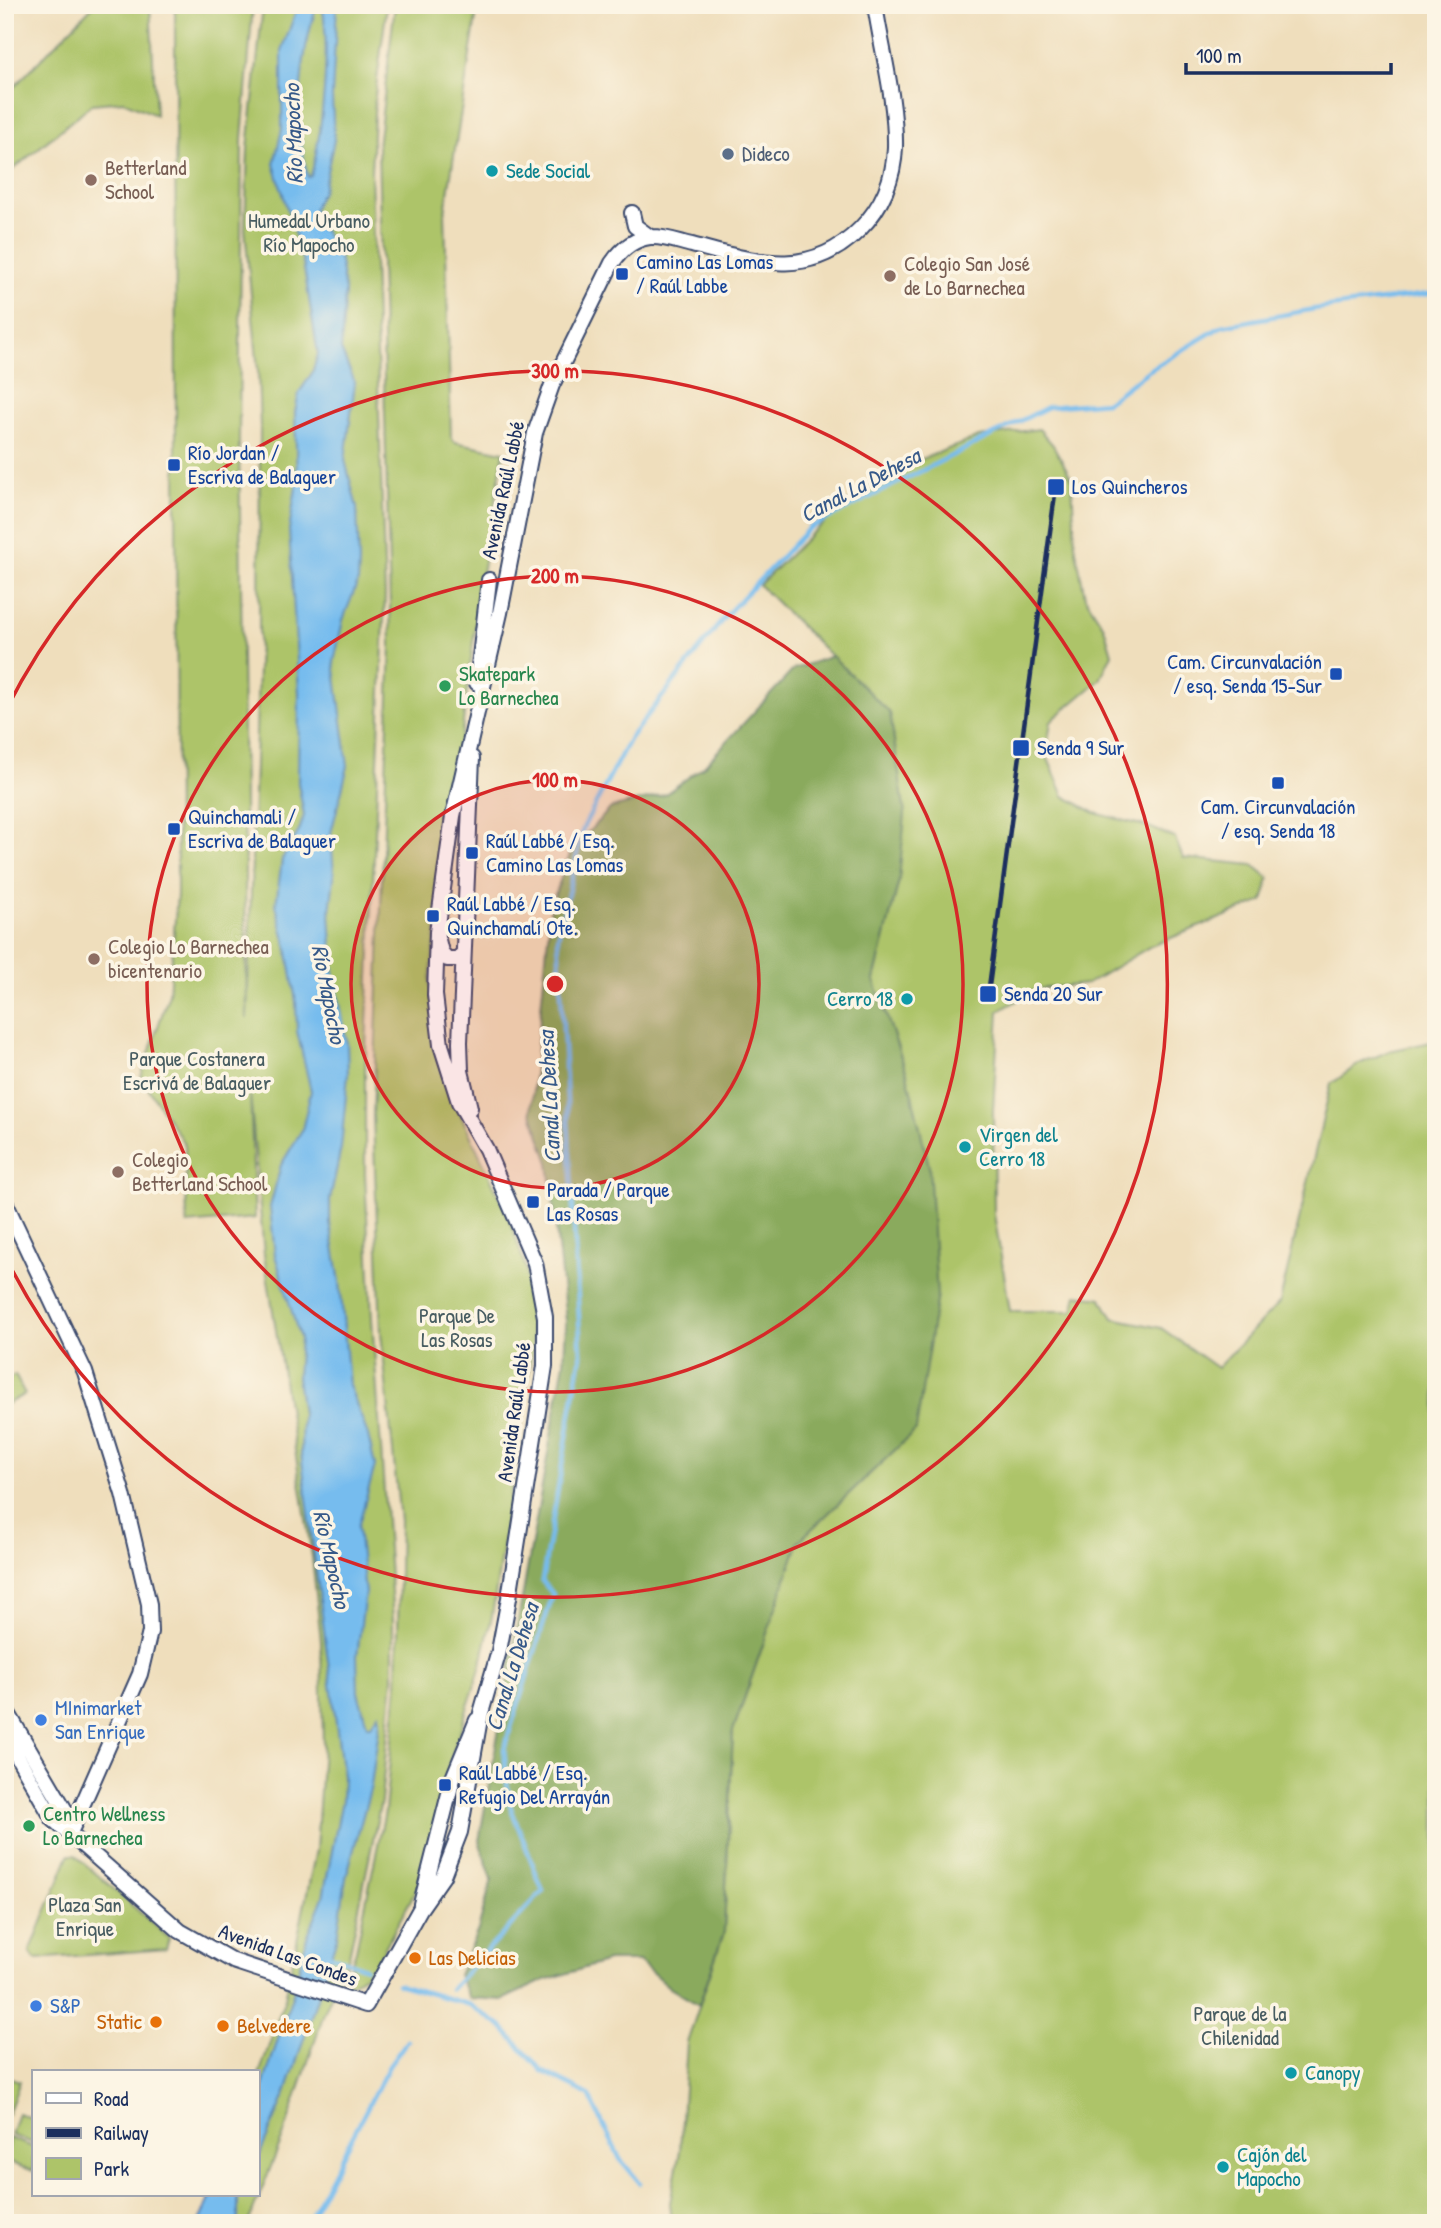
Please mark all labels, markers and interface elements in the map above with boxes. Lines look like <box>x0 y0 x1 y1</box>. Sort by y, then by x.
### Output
scale bar <box>1186 32 1390 76</box>
text: 100 m <box>1196 41 1242 70</box>
water label: Río Mapocho <box>275 82 311 184</box>
place label: Dideco <box>742 139 790 168</box>
marker: Dideco <box>720 146 736 162</box>
place label: Betterland School <box>105 153 186 206</box>
place label: Sede Social <box>506 156 591 185</box>
marker: Sede Social <box>484 163 500 179</box>
marker: Betterland School <box>83 172 99 188</box>
park label: Humedal Urbano Río Mapocho <box>248 206 370 259</box>
place label: Camino Las Lomas / Raúl Labbe <box>636 247 773 300</box>
place label: Colegio San José de Lo Barnechea <box>904 249 1030 302</box>
marker: Camino Las Lomas / Raúl Labbe <box>614 266 630 282</box>
marker: Colegio San José de Lo Barnechea <box>882 268 898 284</box>
text: 300 m <box>531 356 579 385</box>
street label: Avenida Raúl Labbé <box>474 418 531 562</box>
place label: Río Jordan / Escriva de Balaguer <box>188 438 336 491</box>
water label: Canal La Dehesa <box>794 439 927 529</box>
marker: Río Jordan / Escriva de Balaguer <box>166 457 182 473</box>
place label: Los Quincheros <box>1072 472 1188 501</box>
marker: Los Quincheros <box>1046 477 1066 497</box>
text: 200 m <box>531 561 579 590</box>
place label: Cam. Circunvalación / esq. Senda 15-Sur <box>1167 647 1322 700</box>
place label: Skatepark Lo Barnechea <box>459 659 558 712</box>
marker: Cam. Circunvalación / esq. Senda 15-Sur <box>1328 666 1344 682</box>
marker: Skatepark Lo Barnechea <box>437 678 453 694</box>
place label: Senda 9 Sur <box>1037 733 1124 762</box>
marker: Senda 9 Sur <box>1011 738 1031 758</box>
text: 100 m <box>532 765 578 794</box>
marker: Cam. Circunvalación / esq. Senda 18 <box>1270 775 1286 791</box>
place label: Cam. Circunvalación / esq. Senda 18 <box>1201 792 1355 845</box>
place label: Quinchamali / Escriva de Balaguer <box>188 802 336 855</box>
marker: Quinchamali / Escriva de Balaguer <box>166 821 182 837</box>
place label: Raúl Labbé / Esq. Camino Las Lomas <box>486 826 623 879</box>
marker: Raúl Labbé / Esq. Camino Las Lomas <box>464 845 480 861</box>
place label: Raúl Labbé / Esq. Quinchamalí Ote. <box>447 889 578 942</box>
marker: Raúl Labbé / Esq. Quinchamalí Ote. <box>425 908 441 924</box>
place label: Colegio Lo Barnechea bicentenario <box>108 932 269 985</box>
water label: Río Mapocho <box>304 942 355 1048</box>
marker: Colegio Lo Barnechea bicentenario <box>86 951 102 967</box>
centre of rings <box>543 972 567 996</box>
place label: Senda 20 Sur <box>1004 979 1103 1008</box>
place label: Cerro 18 <box>827 984 893 1013</box>
marker: Senda 20 Sur <box>978 984 998 1004</box>
marker: Cerro 18 <box>899 991 915 1007</box>
water label: Canal La Dehesa <box>529 1028 567 1164</box>
park label: Parque Costanera Escrivá de Balaguer <box>123 1044 271 1097</box>
place label: Virgen del Cerro 18 <box>979 1120 1058 1173</box>
marker: Virgen del Cerro 18 <box>957 1139 973 1155</box>
place label: Colegio Betterland School <box>132 1145 268 1198</box>
marker: Colegio Betterland School <box>110 1164 126 1180</box>
place label: Parada / Parque Las Rosas <box>547 1175 670 1228</box>
marker: Parada / Parque Las Rosas <box>525 1194 541 1210</box>
park label: Parque De Las Rosas <box>419 1301 495 1354</box>
street label: Avenida Raúl Labbé <box>489 1340 538 1484</box>
water label: Río Mapocho <box>305 1507 359 1613</box>
water label: Canal La Dehesa <box>477 1597 546 1735</box>
place label: MInimarket San Enrique <box>55 1693 145 1746</box>
marker: MInimarket San Enrique <box>33 1712 49 1728</box>
place label: Raúl Labbé / Esq. Refugio Del Arrayán <box>459 1758 610 1811</box>
marker: Raúl Labbé / Esq. Refugio Del Arrayán <box>437 1777 453 1793</box>
place label: Centro Wellness Lo Barnechea <box>43 1799 165 1852</box>
marker: Centro Wellness Lo Barnechea <box>21 1818 37 1834</box>
park label: Plaza San Enrique <box>48 1890 122 1943</box>
street label: Avenida Las Condes <box>215 1916 362 1993</box>
place label: Las Delicias <box>429 1943 516 1972</box>
marker: Las Delicias <box>407 1950 423 1966</box>
place label: S&P <box>50 1991 81 2020</box>
marker: S&P <box>28 1998 44 2014</box>
park label: Parque de la Chilenidad <box>1194 1999 1286 2052</box>
place label: Static <box>97 2007 143 2036</box>
place label: Belvedere <box>237 2011 311 2040</box>
marker: Static <box>148 2014 164 2030</box>
marker: Belvedere <box>215 2018 231 2034</box>
place label: Canopy <box>1305 2058 1361 2087</box>
marker: Canopy <box>1283 2065 1299 2081</box>
legend <box>32 2070 259 2196</box>
text: Road <box>94 2084 128 2113</box>
text: Railway <box>94 2118 149 2147</box>
place label: Cajón del Mapocho <box>1237 2140 1307 2193</box>
text: Park <box>94 2154 129 2183</box>
marker: Cajón del Mapocho <box>1215 2159 1231 2175</box>

